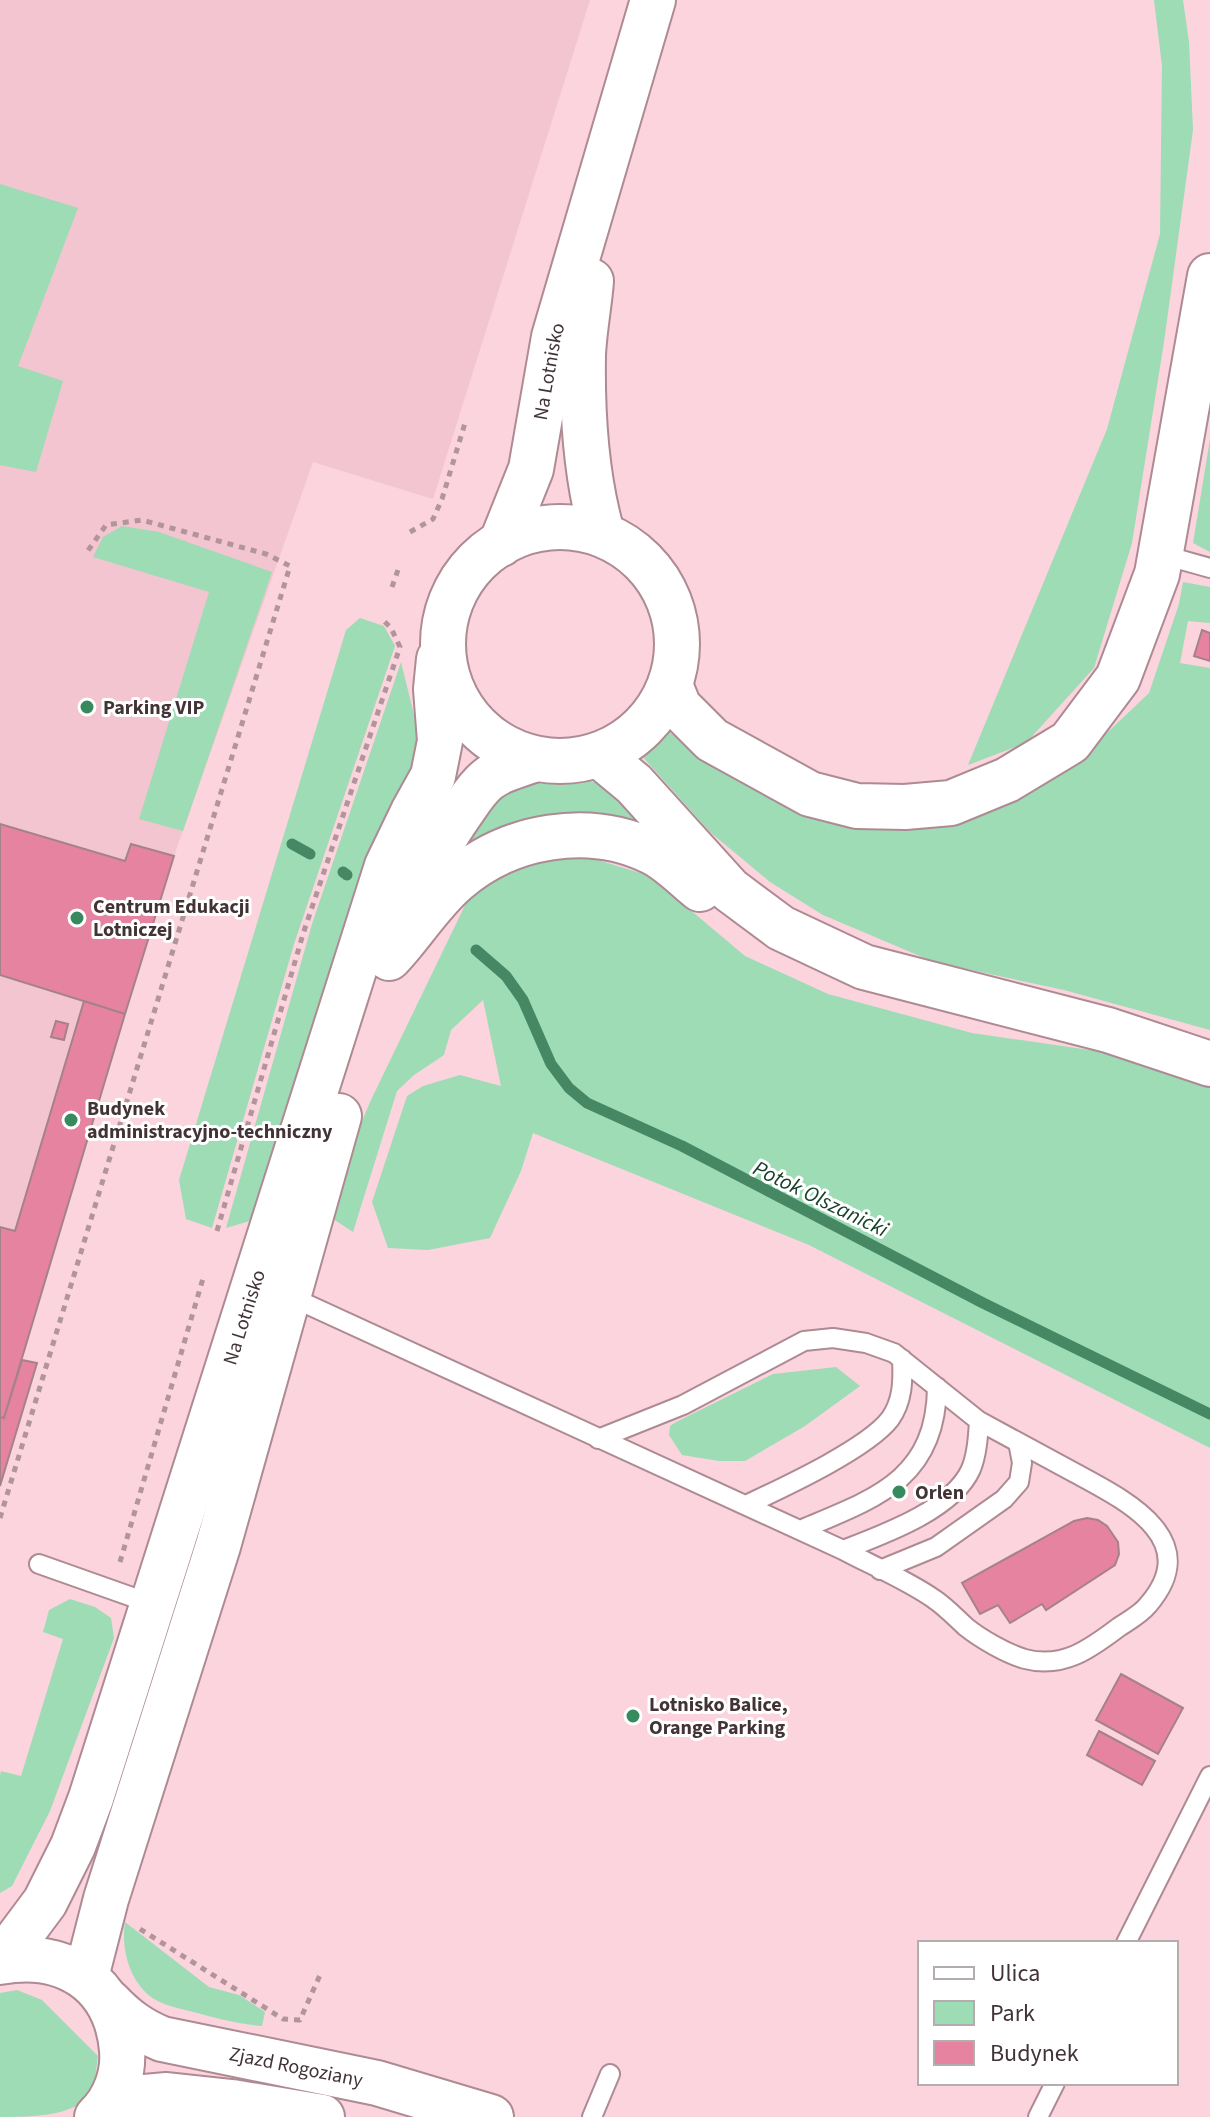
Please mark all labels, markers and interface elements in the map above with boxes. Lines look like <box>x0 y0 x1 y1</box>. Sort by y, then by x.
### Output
street label: Na Lotnisko <box>527 319 572 422</box>
place label: Parking VIP <box>103 694 204 722</box>
marker: Parking VIP <box>78 698 96 716</box>
place label: Centrum Edukacji Lotniczej <box>93 893 250 944</box>
marker: Centrum Edukacji Lotniczej <box>68 909 86 927</box>
place label: Budynek administracyjno-techniczny <box>87 1095 333 1146</box>
marker: Budynek administracyjno-techniczny <box>62 1111 80 1129</box>
water label: Potok Olszanicki <box>748 1152 894 1246</box>
street label: Na Lotnisko <box>216 1266 273 1369</box>
place label: Orlen <box>915 1479 964 1507</box>
marker: Orlen <box>890 1483 908 1501</box>
place label: Lotnisko Balice, Orange Parking <box>649 1691 788 1742</box>
marker: Lotnisko Balice, Orange Parking <box>624 1707 642 1725</box>
legend <box>918 1941 1178 2085</box>
text: Ulica <box>990 1956 1040 1991</box>
text: Park <box>990 1996 1035 2031</box>
text: Budynek <box>990 2036 1079 2071</box>
street label: Zjazd Rogoziany <box>227 2040 366 2095</box>

